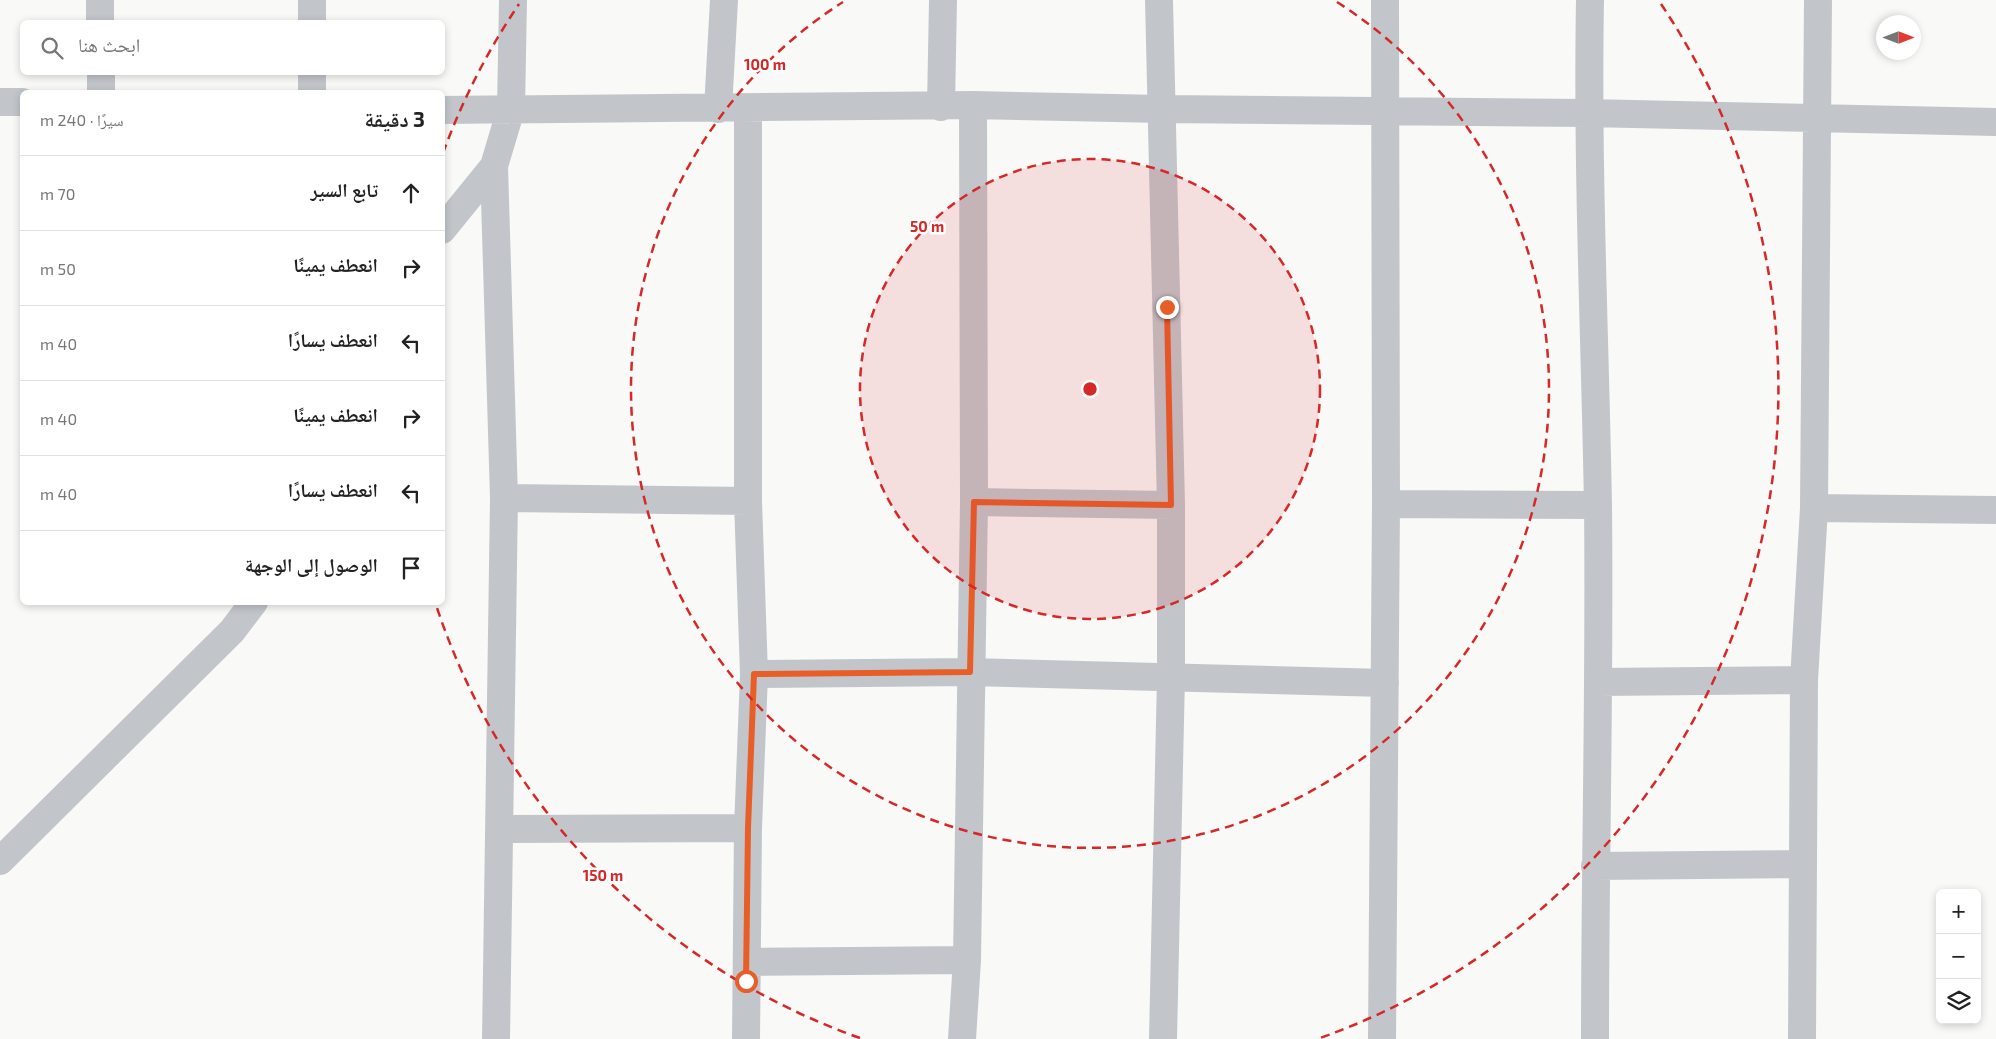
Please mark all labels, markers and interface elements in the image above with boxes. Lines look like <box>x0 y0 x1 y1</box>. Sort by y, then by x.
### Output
north arrow <box>1876 15 1921 60</box>
search box <box>20 20 445 75</box>
text: ابحث هنا <box>78 33 140 56</box>
icon: search <box>38 34 66 62</box>
text: 100 m <box>744 55 786 73</box>
text: 3 دقيقة <box>364 106 425 131</box>
text: سيرًا · 240 m <box>40 110 124 129</box>
text: تابع السير <box>311 178 378 201</box>
icon: ahead <box>397 179 425 207</box>
text: 70 m <box>40 184 75 203</box>
text: 50 m <box>910 217 944 235</box>
text: انعطف يمينًا <box>293 253 378 276</box>
icon: right <box>397 254 425 282</box>
text: 50 m <box>40 259 76 278</box>
route end <box>1156 296 1179 319</box>
text: انعطف يسارًا <box>288 328 378 351</box>
icon: left <box>397 329 425 357</box>
text: 40 m <box>40 334 77 353</box>
centre of rings <box>1081 380 1099 398</box>
text: انعطف يمينًا <box>293 403 378 426</box>
icon: right <box>397 404 425 432</box>
text: 40 m <box>40 409 77 428</box>
text: انعطف يسارًا <box>288 478 378 501</box>
icon: left <box>397 479 425 507</box>
text: 40 m <box>40 484 77 503</box>
text: الوصول إلى الوجهة <box>245 553 378 576</box>
icon: arrive <box>397 554 425 582</box>
text: 150 m <box>583 866 623 884</box>
map controls <box>1936 889 1981 1024</box>
button: + <box>1936 889 1981 934</box>
button: − <box>1936 934 1981 979</box>
route start <box>735 970 758 993</box>
button: layers <box>1936 979 1981 1024</box>

